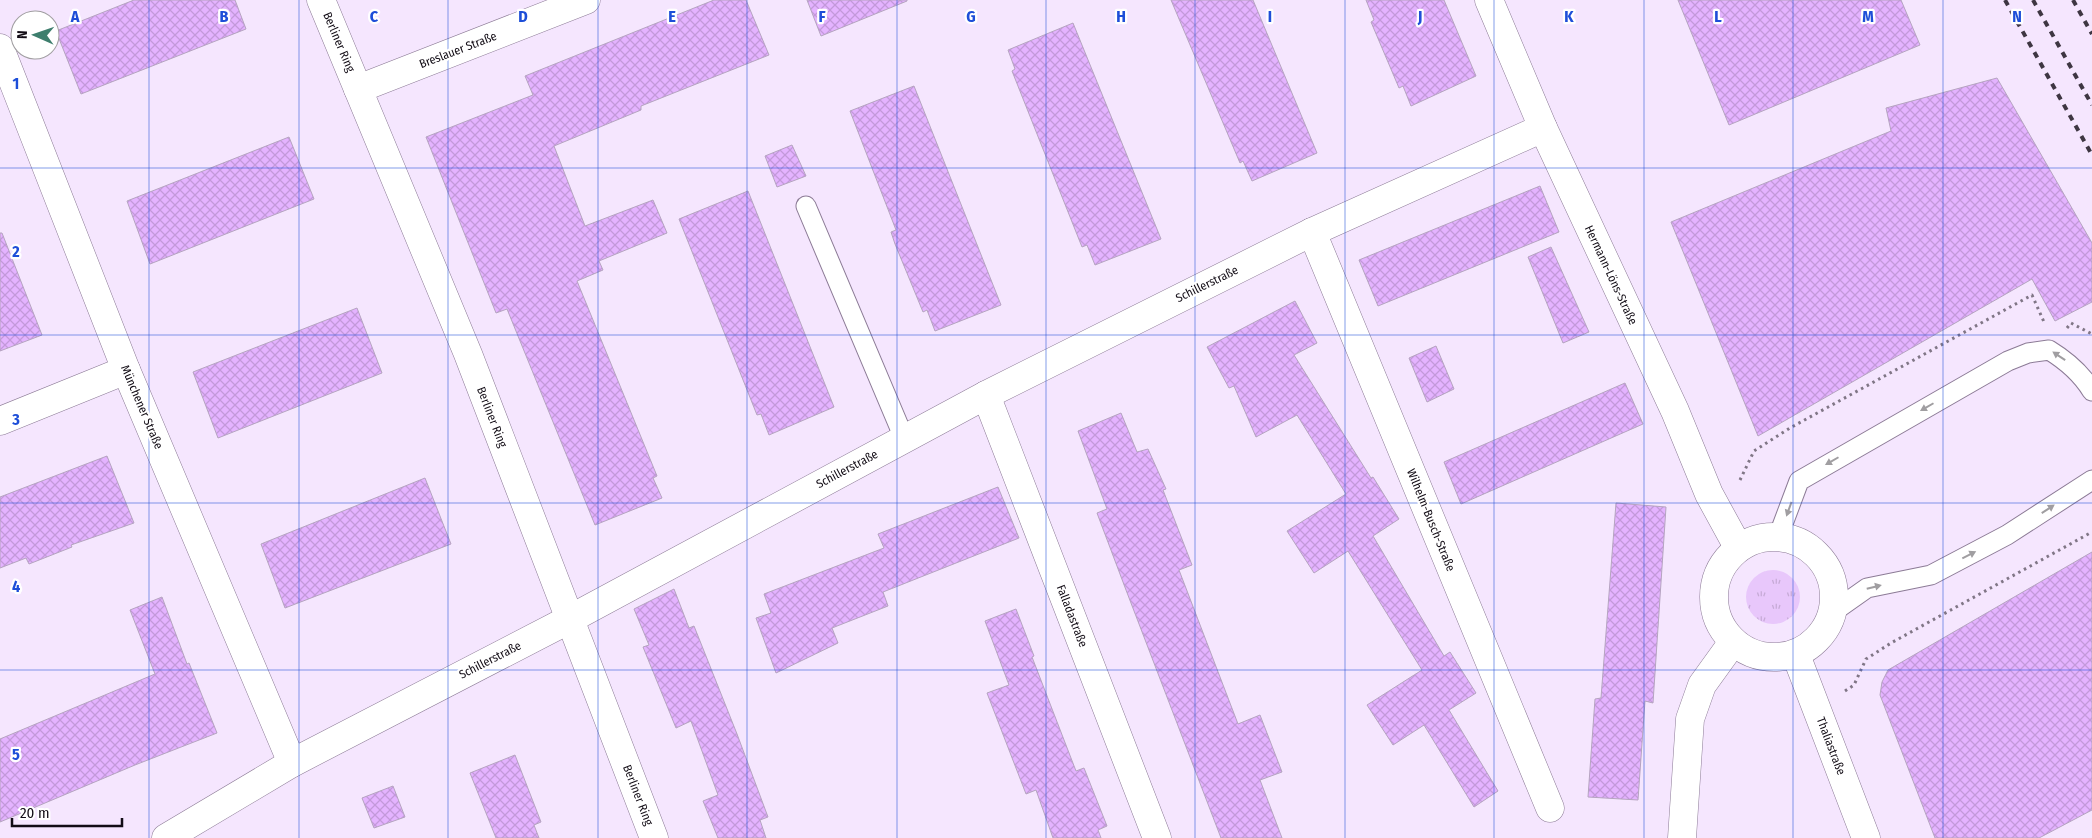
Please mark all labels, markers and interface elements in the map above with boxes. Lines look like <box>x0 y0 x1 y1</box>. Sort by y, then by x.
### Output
text: A <box>70 7 80 26</box>
text: B <box>220 7 229 26</box>
text: C <box>370 7 379 26</box>
text: D <box>518 7 528 26</box>
text: E <box>668 7 676 26</box>
text: F <box>818 7 826 26</box>
text: G <box>966 7 976 26</box>
text: H <box>1116 7 1126 26</box>
text: I <box>1268 7 1272 26</box>
text: J <box>1417 7 1422 26</box>
text: K <box>1564 7 1574 26</box>
text: L <box>1714 7 1722 26</box>
text: M <box>1862 7 1874 26</box>
text: N <box>2012 7 2022 26</box>
north arrow <box>10 10 60 60</box>
street label: Berliner Ring <box>320 10 358 74</box>
street label: Breslauer Straße <box>417 29 499 71</box>
text: N <box>14 30 31 39</box>
text: 1 <box>13 74 19 93</box>
street label: Hermann-Löns-Straße <box>1582 223 1640 327</box>
text: 2 <box>11 242 20 261</box>
street label: Schillerstraße <box>1173 263 1241 305</box>
one-way arrow <box>2052 351 2066 361</box>
street label: Münchener Straße <box>118 363 166 451</box>
street label: Berliner Ring <box>474 385 510 450</box>
one-way arrow <box>1920 403 1934 411</box>
text: 3 <box>11 410 20 429</box>
street label: Schillerstraße <box>814 447 880 491</box>
one-way arrow <box>1825 457 1839 466</box>
street label: Wilhelm-Busch-Straße <box>1404 467 1458 573</box>
one-way arrow <box>1785 502 1793 517</box>
one-way arrow <box>2042 504 2055 513</box>
one-way arrow <box>1962 551 1976 559</box>
text: 4 <box>12 577 20 596</box>
street label: Falladastraße <box>1054 583 1090 649</box>
one-way arrow <box>1866 583 1882 591</box>
street label: Schillerstraße <box>457 638 523 682</box>
street label: Thaliastraße <box>1814 715 1848 777</box>
text: 5 <box>12 745 20 764</box>
street label: Berliner Ring <box>620 763 656 828</box>
scale bar <box>12 796 122 828</box>
text: 20 m <box>20 804 50 822</box>

